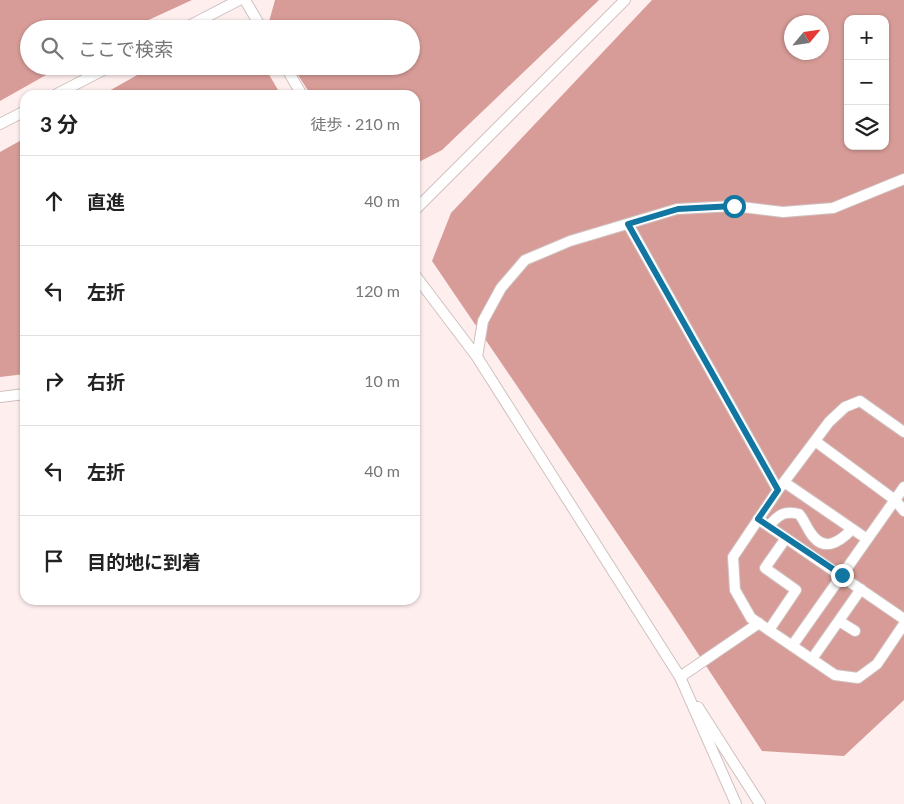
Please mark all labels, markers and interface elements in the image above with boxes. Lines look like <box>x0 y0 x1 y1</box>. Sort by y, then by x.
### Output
north arrow <box>784 15 829 60</box>
map controls <box>844 15 889 150</box>
button: + <box>844 15 889 60</box>
search box <box>20 20 420 75</box>
icon: search <box>38 34 66 62</box>
text: ここで検索 <box>78 37 173 60</box>
button: − <box>844 60 889 105</box>
button: layers <box>844 105 889 150</box>
text: 3 分 <box>40 111 78 136</box>
text: 徒歩 · 210 m <box>311 114 400 133</box>
icon: ahead <box>40 187 68 215</box>
text: 直進 <box>87 190 125 213</box>
text: 40 m <box>364 191 400 210</box>
route start <box>723 195 746 218</box>
icon: left <box>40 277 68 305</box>
text: 左折 <box>87 280 125 303</box>
text: 120 m <box>355 281 400 300</box>
icon: right <box>40 367 68 395</box>
text: 右折 <box>87 370 125 393</box>
text: 10 m <box>364 371 400 390</box>
icon: left <box>40 457 68 485</box>
text: 左折 <box>87 460 125 483</box>
text: 40 m <box>364 461 400 480</box>
icon: arrive <box>40 547 68 575</box>
text: 目的地に到着 <box>87 550 201 573</box>
route end <box>831 564 854 587</box>

